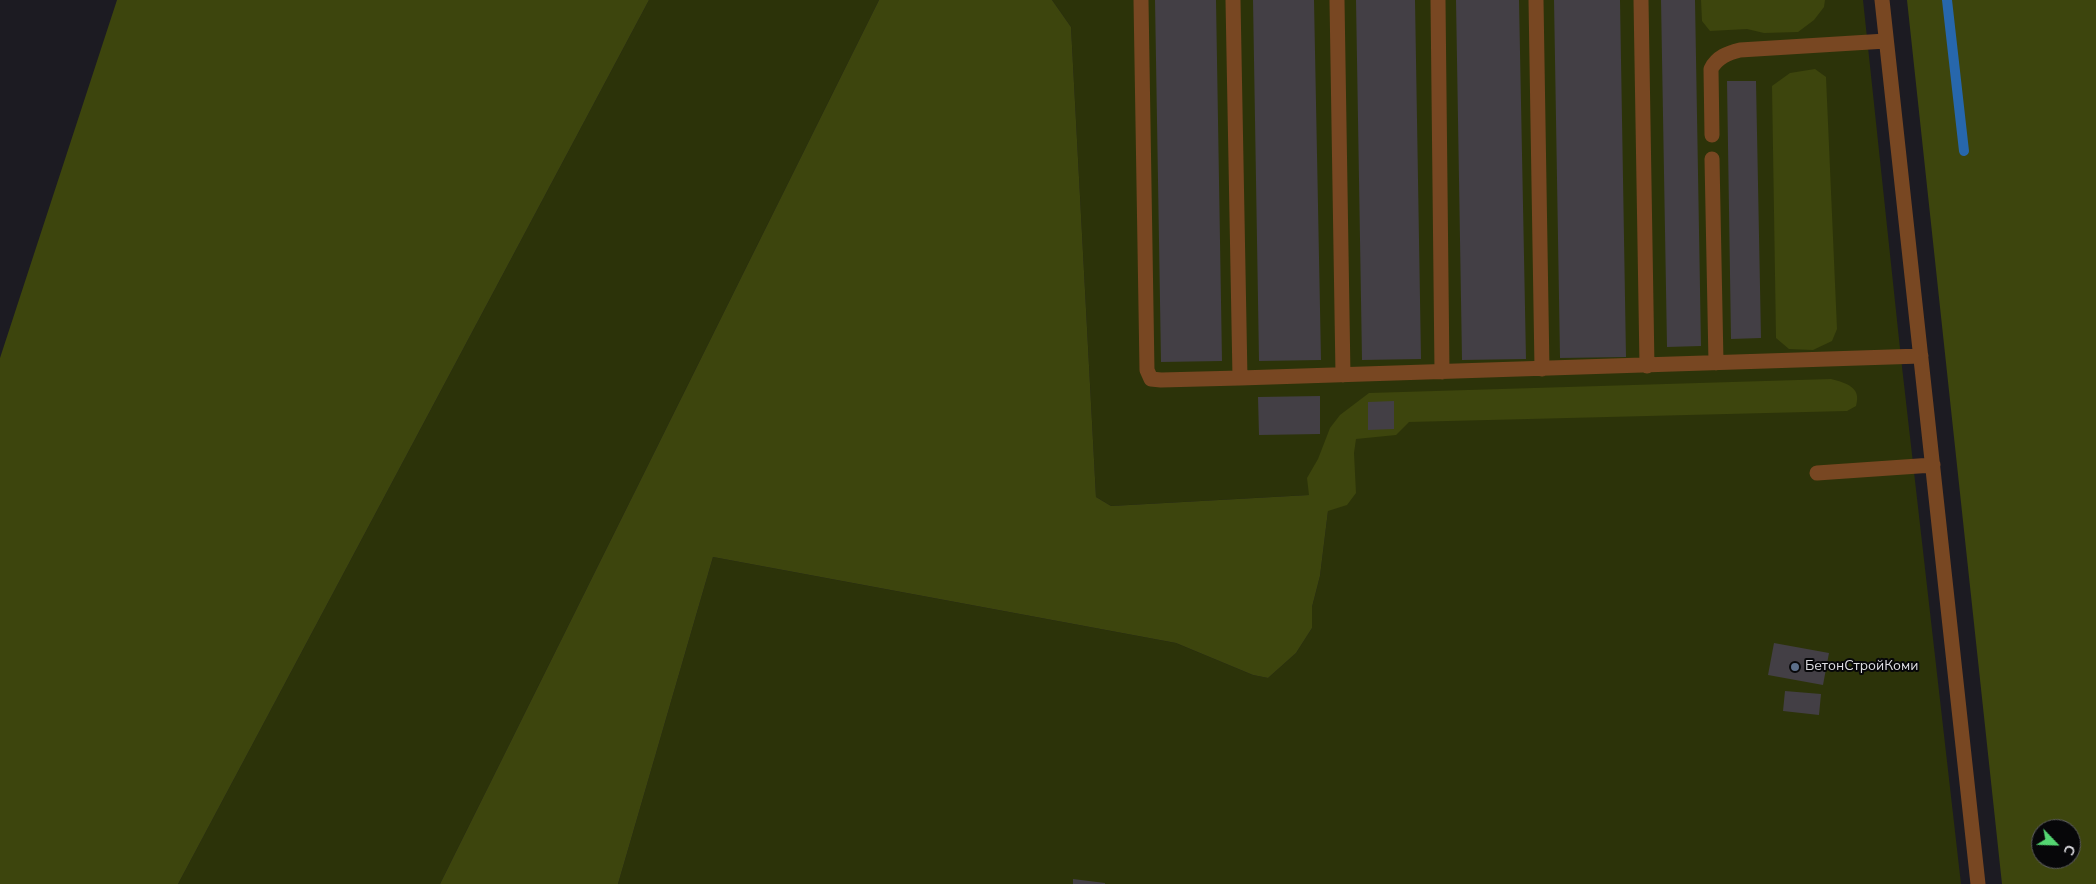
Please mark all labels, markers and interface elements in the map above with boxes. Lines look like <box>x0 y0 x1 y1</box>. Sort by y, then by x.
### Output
place label: БетонСтройКоми <box>1805 659 1918 675</box>
marker: БетонСтройКоми <box>1789 661 1801 673</box>
north arrow <box>2031 819 2081 869</box>
text: С <box>2059 842 2080 858</box>

